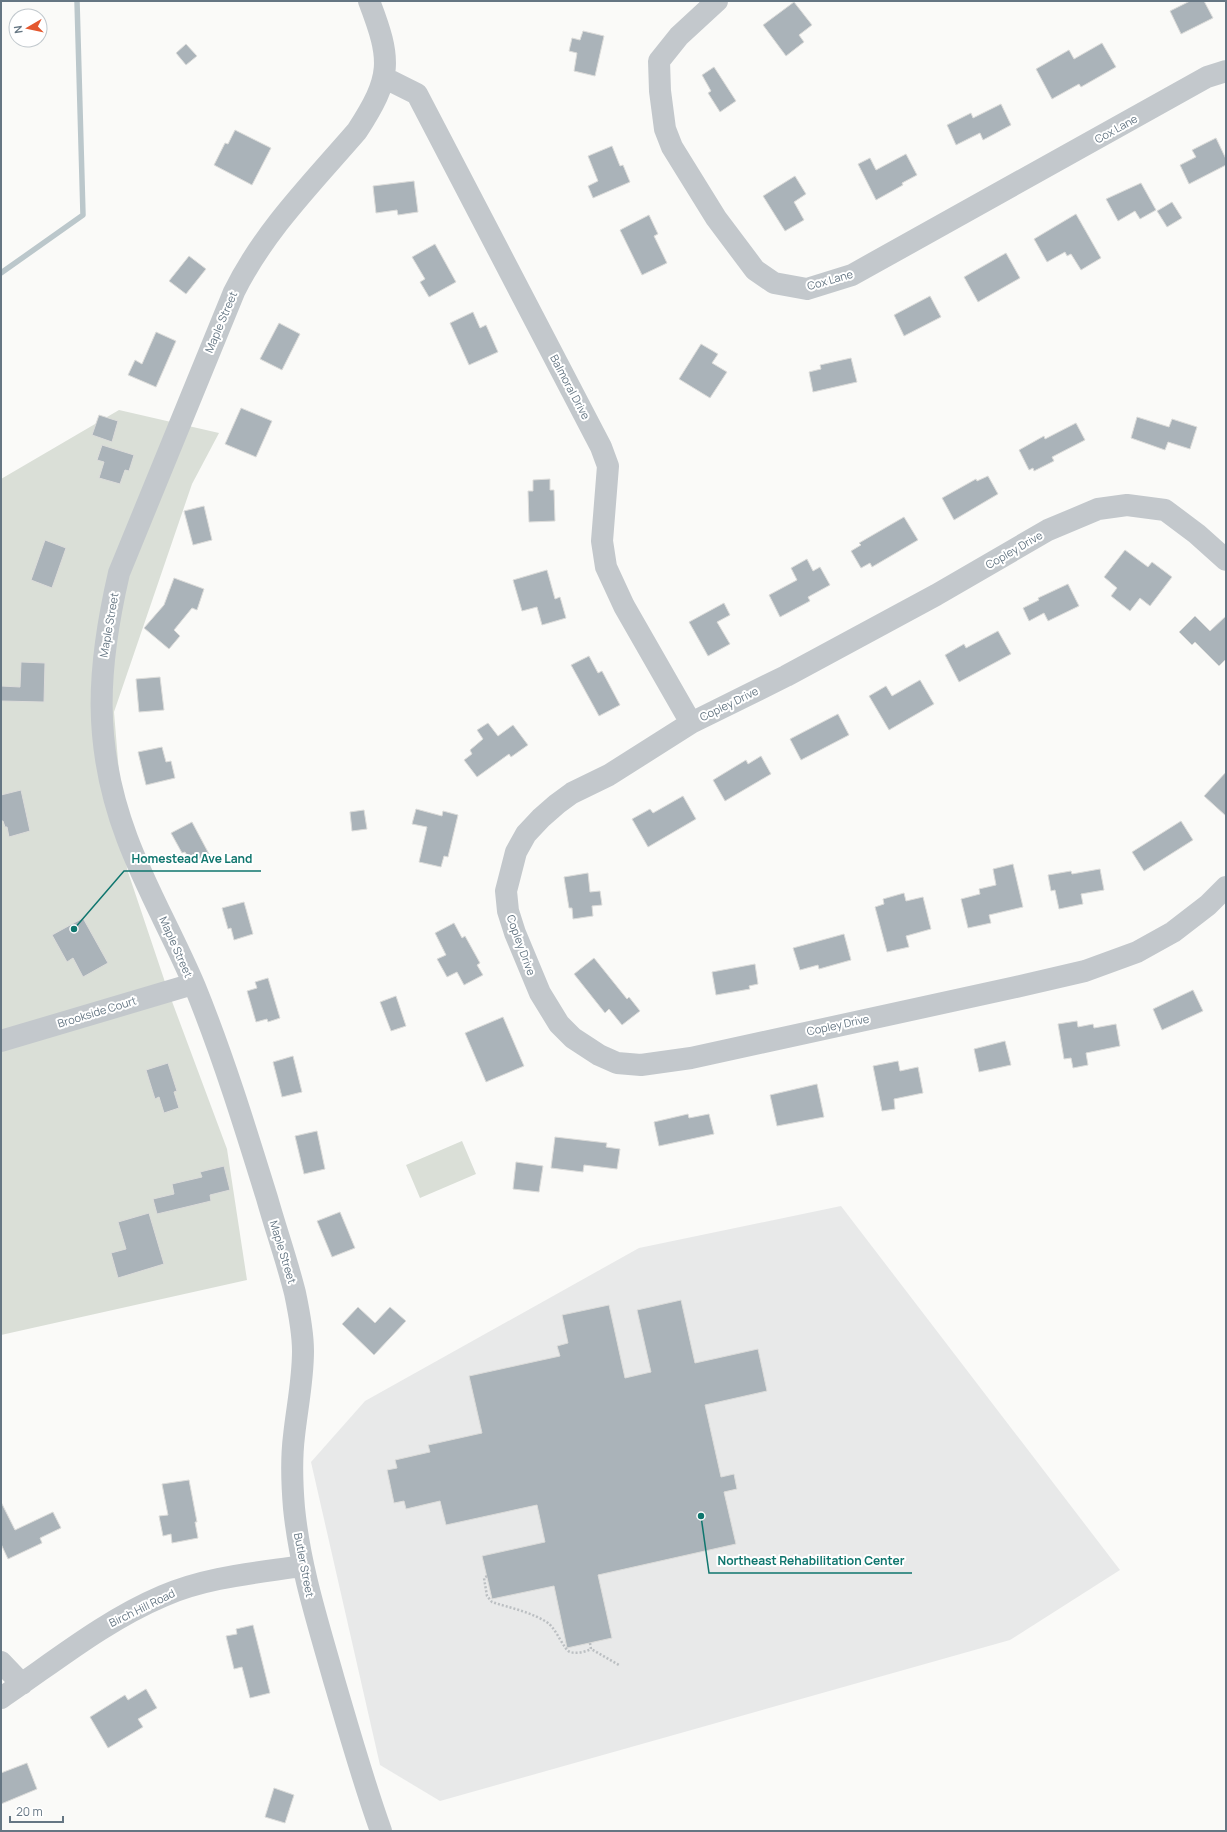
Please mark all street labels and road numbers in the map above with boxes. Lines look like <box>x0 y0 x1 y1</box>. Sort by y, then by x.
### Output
street label: Cox Lane <box>1092 110 1140 146</box>
street label: Cox Lane <box>805 266 855 293</box>
street label: Maple Street <box>201 289 240 355</box>
street label: Balmoral Drive <box>547 352 594 422</box>
street label: Copley Drive <box>983 527 1045 572</box>
street label: Maple Street <box>95 591 122 658</box>
street label: Copley Drive <box>697 683 761 724</box>
street label: Copley Drive <box>504 912 540 978</box>
street label: Maple Street <box>156 914 197 980</box>
street label: Brookside Court <box>56 992 138 1031</box>
street label: Copley Drive <box>805 1010 871 1038</box>
street label: Maple Street <box>267 1218 300 1285</box>
street label: Butler Street <box>291 1531 318 1598</box>
street label: Birch Hill Road <box>106 1585 177 1630</box>

